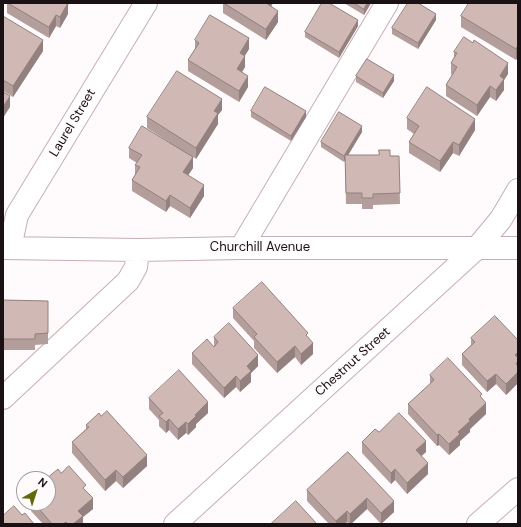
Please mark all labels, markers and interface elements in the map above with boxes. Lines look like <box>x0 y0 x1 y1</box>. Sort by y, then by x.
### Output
street label: Laurel Street <box>47 86 99 160</box>
street label: Churchill Avenue <box>210 240 310 256</box>
street label: Chestnut Street <box>312 324 394 400</box>
north arrow <box>16 471 56 511</box>
text: N <box>35 474 50 490</box>

